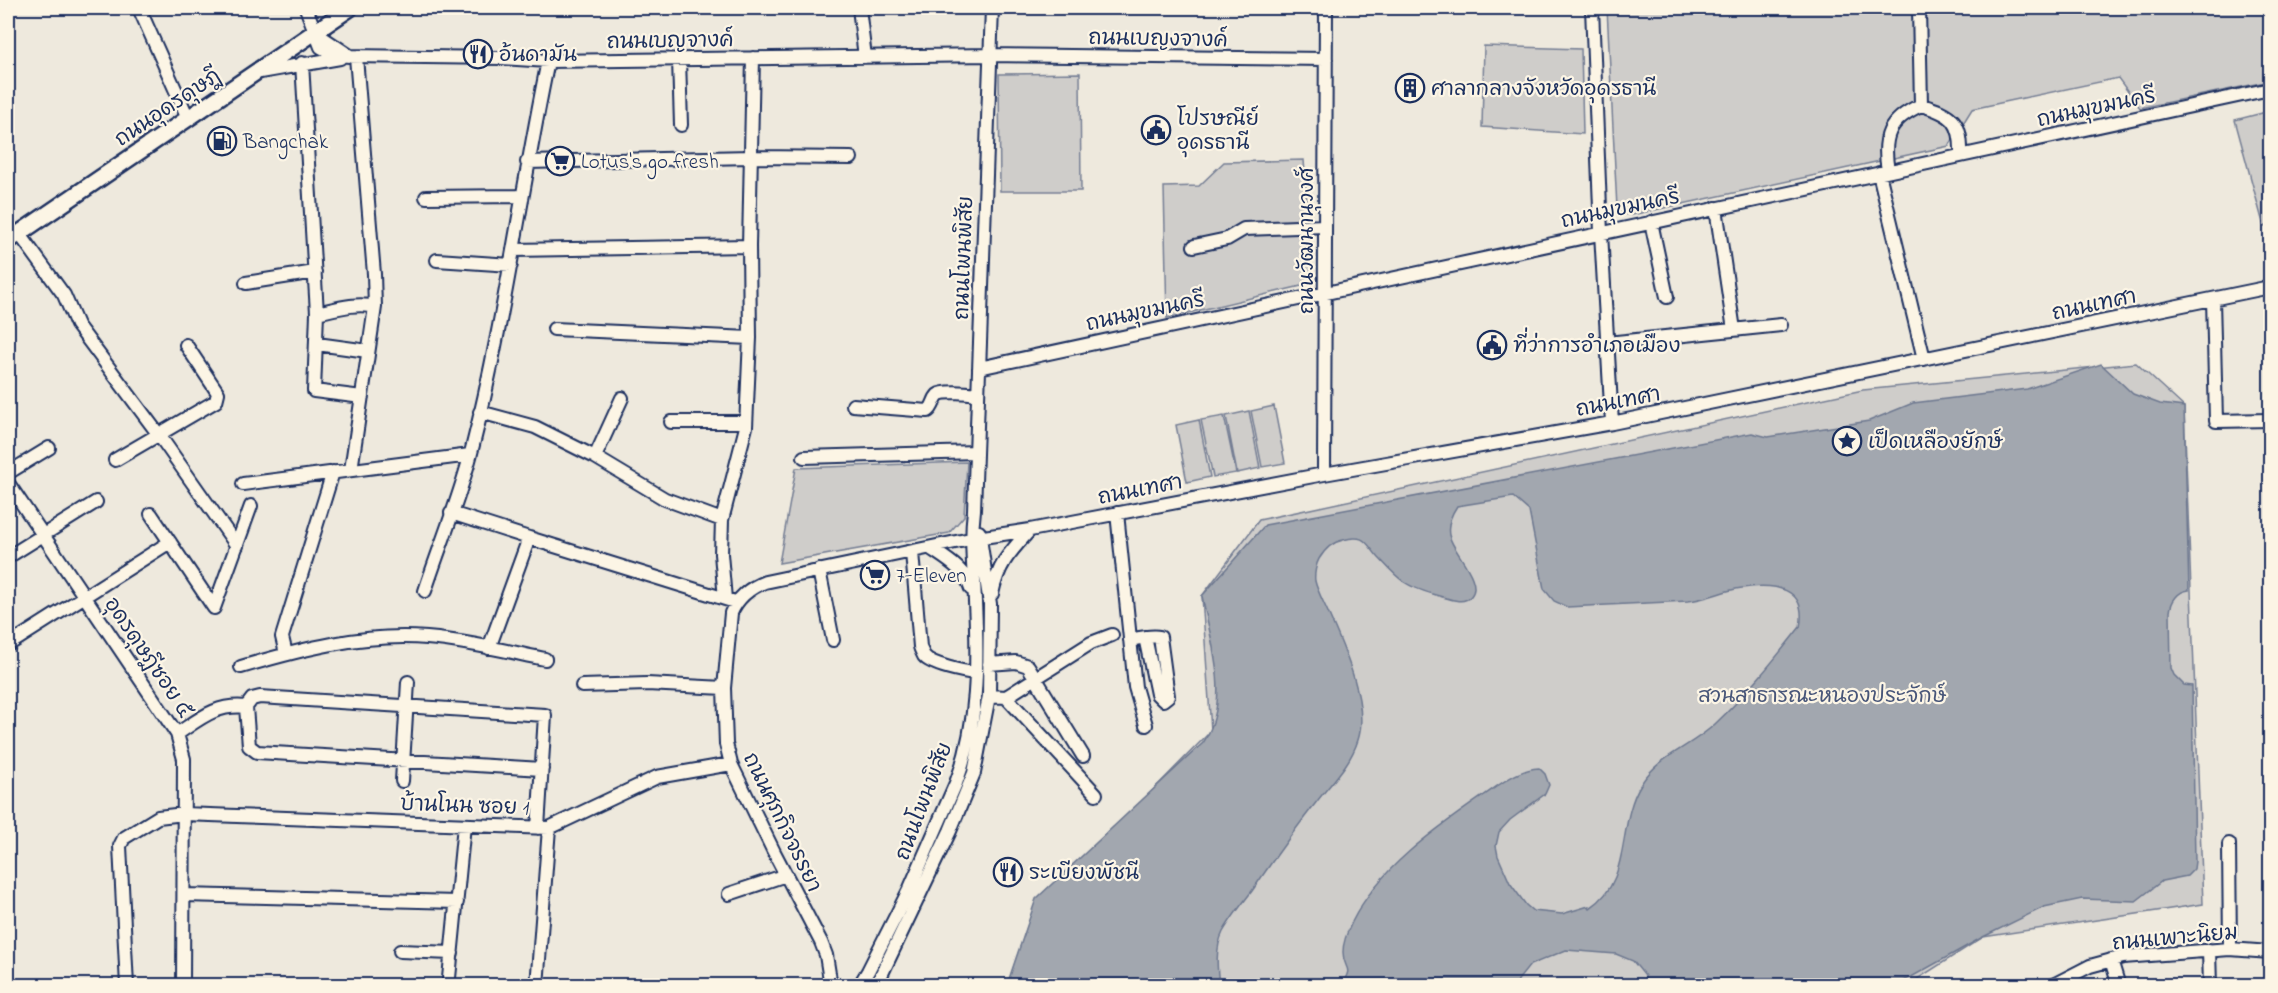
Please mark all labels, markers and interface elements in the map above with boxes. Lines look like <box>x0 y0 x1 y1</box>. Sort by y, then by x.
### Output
street label: ถนนเบญงจางค์ <box>1088 24 1228 56</box>
street label: ถนนเบญจางค์ <box>606 26 734 58</box>
restaurant icon: อ้นดามัน <box>462 38 494 70</box>
place label: อ้นดามัน <box>499 41 577 71</box>
street label: ถนนอุดรดุษฎี <box>109 62 227 155</box>
building icon: ศาลากลางจังหวัดอุดรธานี <box>1394 72 1426 104</box>
place label: ศาลากลางจังหวัดอุดรธานี <box>1431 75 1656 105</box>
street label: ถนนมุขมนครี <box>2034 82 2159 136</box>
place label: โปรษณีย์ อุดรธานี <box>1177 105 1259 159</box>
public building icon: โปรษณีย์ อุดรธานี <box>1140 114 1172 146</box>
fuel station icon: Bangchak <box>206 125 238 157</box>
place label: Bangchak <box>242 128 329 160</box>
supermarket icon: Lotus's go fresh <box>544 145 576 177</box>
place label: Lotus's go fresh <box>581 148 719 180</box>
street label: ถนนวัฒนานุวงศ์ <box>1293 166 1323 314</box>
street label: ถนนมุขมนครี <box>1558 183 1683 237</box>
street label: ถนนโพนพิสัย <box>948 195 982 321</box>
street label: ถนนเทศา <box>2049 282 2139 330</box>
street label: ถนนมุขมนครี <box>1083 286 1208 340</box>
place label: ที่ว่าการอำเภอเมือง <box>1513 327 1680 362</box>
public building icon: ที่ว่าการอำเภอเมือง <box>1476 329 1508 361</box>
street label: ถนนเทศา <box>1573 380 1663 426</box>
place icon: เป็ดเหลืองยักษ์ <box>1831 425 1863 457</box>
place label: เป็ดเหลืองยักษ์ <box>1868 428 2003 458</box>
street label: ถนนเทศา <box>1095 468 1185 514</box>
supermarket icon: 7-Eleven <box>859 559 891 591</box>
place label: 7-Eleven <box>896 562 967 592</box>
street label: อุดรดุษฎีซอย ๕ <box>96 592 199 725</box>
park label: สวนสาธารณะหนองประจักษ์ <box>1698 682 1947 712</box>
street label: ถนนโพนพิสัย <box>889 738 961 865</box>
street label: ถนนศุภกิจจรรยา <box>734 748 828 898</box>
street label: บ้านโนน ซอย 1 <box>400 790 530 824</box>
restaurant icon: ระเบียงพัชนี <box>992 856 1024 888</box>
place label: ระเบียงพัชนี <box>1029 859 1139 889</box>
street label: ถนนเพาะนิยม <box>2111 919 2239 959</box>

